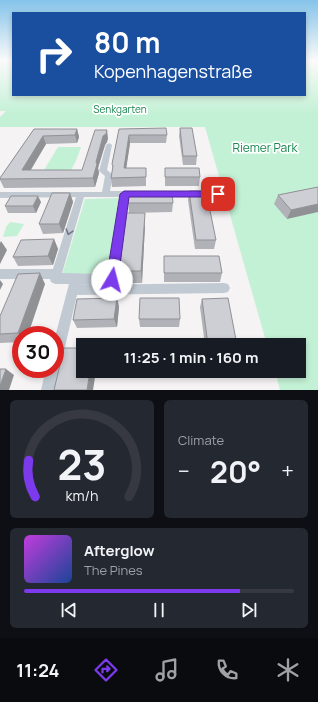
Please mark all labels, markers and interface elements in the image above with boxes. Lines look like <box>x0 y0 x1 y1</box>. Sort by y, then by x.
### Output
text: 80 m <box>94 23 160 61</box>
icon: right <box>28 28 80 80</box>
text: Kopenhagenstraße <box>94 59 253 83</box>
park label: Senkgarten <box>93 102 147 116</box>
park label: Riemer Park <box>233 139 299 156</box>
pin <box>201 177 235 211</box>
icon: arrive <box>207 183 229 205</box>
one-way arrow <box>65 228 74 235</box>
position arrow <box>91 259 133 301</box>
speed limit sign: 30 <box>12 326 64 378</box>
text: 11:25 · 1 min · 160 m <box>124 347 258 368</box>
text: Climate <box>178 431 224 449</box>
text: 23 <box>58 436 106 492</box>
text: 20° <box>210 451 261 492</box>
text: − <box>178 456 190 486</box>
text: + <box>281 456 294 486</box>
text: km/h <box>65 486 99 505</box>
text: Afterglow <box>84 540 155 561</box>
text: The Pines <box>84 561 143 579</box>
icon: previous <box>58 599 80 621</box>
icon: pause <box>148 599 170 621</box>
icon: next <box>238 599 260 621</box>
icon: directions <box>92 656 120 684</box>
icon: music <box>153 656 181 684</box>
icon: phone <box>213 656 241 684</box>
icon: climate <box>274 656 302 684</box>
text: 11:24 <box>16 658 60 682</box>

